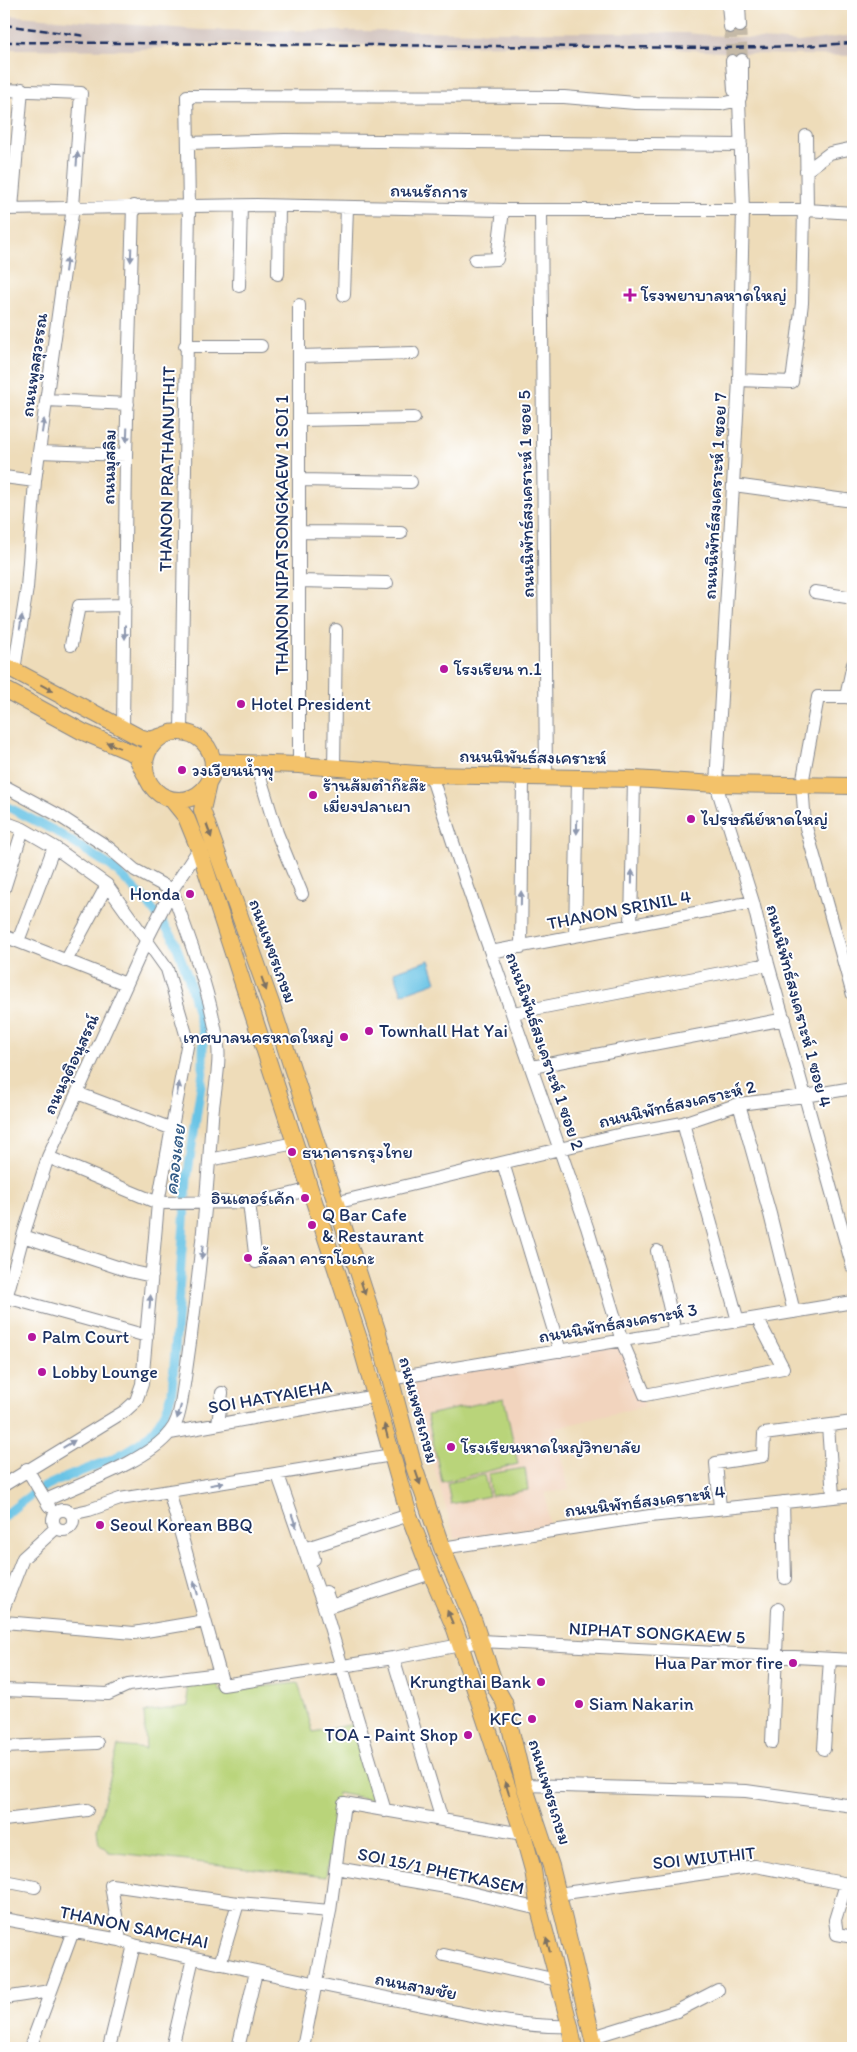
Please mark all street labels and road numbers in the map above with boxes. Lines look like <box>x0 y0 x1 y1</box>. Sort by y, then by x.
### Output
street label: ถนนรัถการ <box>390 179 468 203</box>
street label: ถนนพูลสุวรรณ <box>16 312 52 418</box>
street label: THANON PRATHANUTHIT <box>154 366 180 572</box>
street label: ถนนนิพัทธ์สงเคราะห์ 1 ซอย 5 <box>513 390 539 598</box>
street label: ถนนนิพัทธ์สงเคราะห์ 1 ซอย 7 <box>699 392 731 600</box>
street label: THANON NIPATSONGKAEW 1 SOI 1 <box>271 395 293 675</box>
street label: ถนนมุสลิม <box>97 429 121 505</box>
street label: ถนนนิพันธ์สงเคราะห์ <box>459 745 607 769</box>
street label: THANON SRINIL 4 <box>545 885 693 935</box>
street label: ถนนเพชรเกษม <box>244 896 302 1006</box>
street label: ถนนนิพัทธ์สงเคราะห์ 1 ซอย 4 <box>761 902 837 1110</box>
street label: ถนนนิพันธ์สงเคราะห์ 1 ซอย 2 <box>501 949 589 1153</box>
street label: ถนนจุติอนุสรณ์ <box>38 1010 104 1118</box>
street label: ถนนนิพัทธ์สงเคราะห์ 2 <box>596 1075 758 1133</box>
street label: ถนนนิพัทธ์สงเคราะห์ 3 <box>537 1298 699 1348</box>
street label: ถนนเพชรเกษม <box>394 1354 444 1466</box>
street label: SOI HATYAIEHA <box>206 1375 334 1419</box>
street label: ถนนนิพัทธ์สงเคราะห์ 4 <box>563 1480 727 1522</box>
street label: NIPHAT SONGKAEW 5 <box>568 1617 746 1649</box>
street label: ถนนเพชรเกษม <box>524 1737 576 1847</box>
street label: SOI WIUTHIT <box>652 1842 756 1874</box>
street label: SOI 15/1 PHETKASEM <box>356 1843 526 1899</box>
street label: THANON SAMCHAI <box>58 1901 210 1953</box>
street label: ถนนสามชัย <box>373 1967 459 2005</box>

